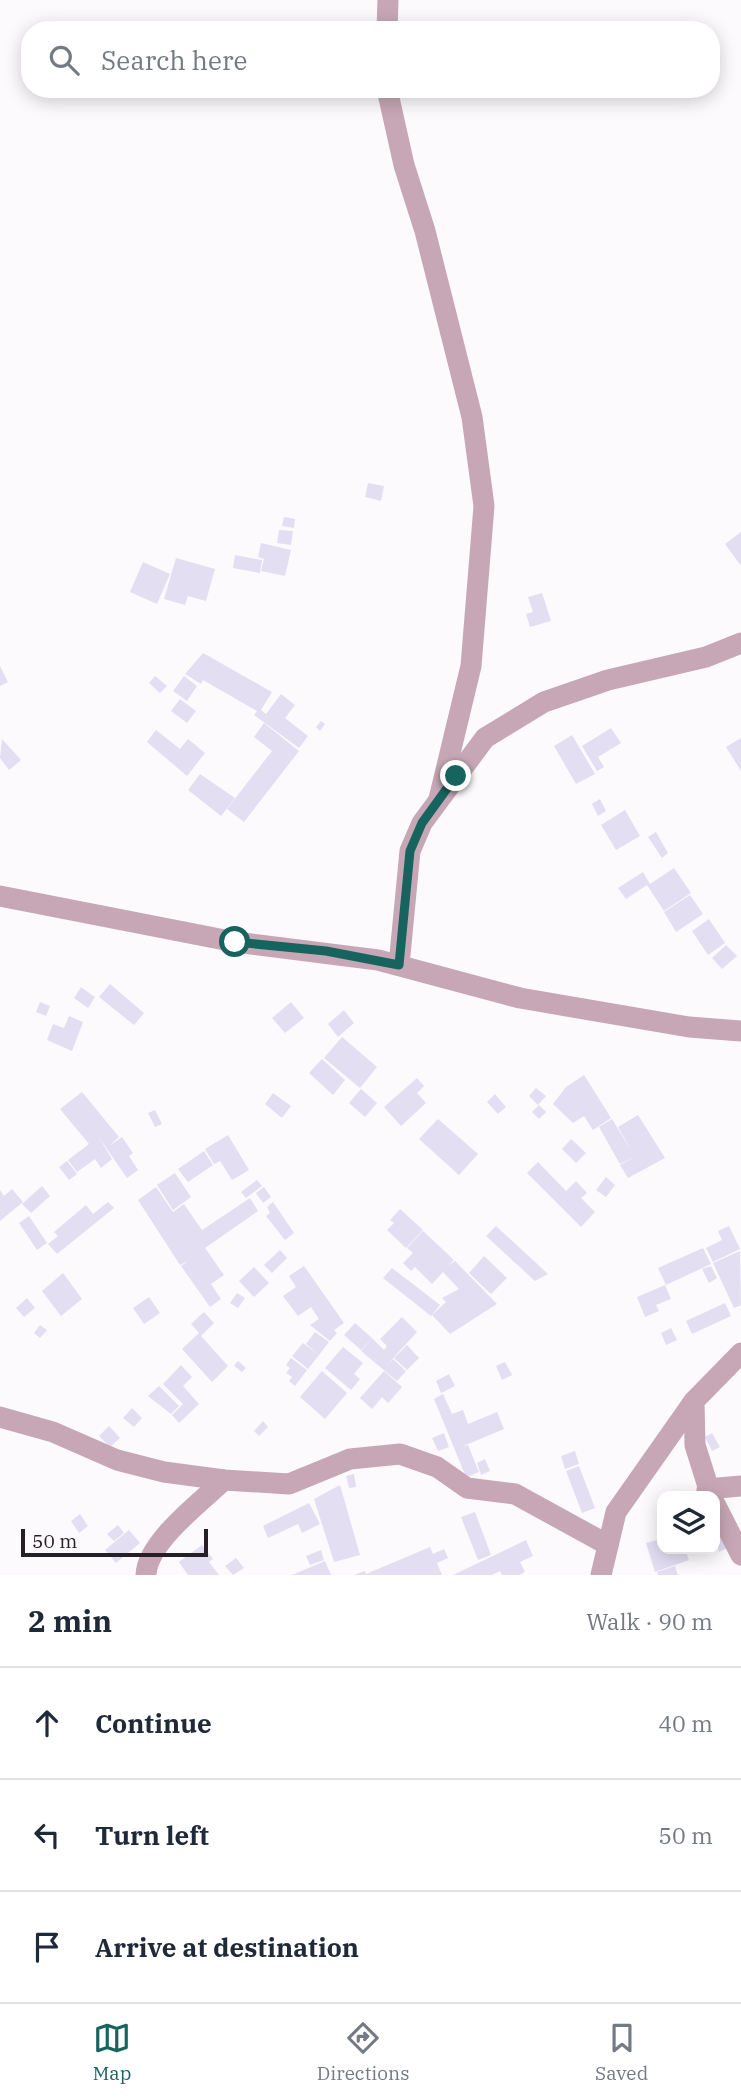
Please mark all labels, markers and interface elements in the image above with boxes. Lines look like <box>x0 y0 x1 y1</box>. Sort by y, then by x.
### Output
search box <box>21 21 720 98</box>
icon: search <box>45 41 83 79</box>
text: Search here <box>101 43 247 77</box>
route end <box>440 760 471 791</box>
route start <box>219 926 250 957</box>
map controls <box>657 1491 720 1554</box>
button: layers <box>657 1491 720 1554</box>
scale bar <box>21 1526 208 1558</box>
text: 50 m <box>32 1529 77 1553</box>
text: 2 min <box>28 1601 112 1640</box>
text: Walk · 90 m <box>586 1606 713 1636</box>
icon: ahead <box>28 1704 66 1742</box>
text: Continue <box>95 1706 212 1740</box>
text: 40 m <box>658 1708 713 1738</box>
icon: left <box>28 1816 66 1854</box>
text: Turn left <box>95 1818 209 1852</box>
text: 50 m <box>658 1820 713 1850</box>
icon: arrive <box>28 1928 66 1966</box>
text: Arrive at destination <box>95 1930 359 1964</box>
tab: Map <box>93 2019 131 2085</box>
tab: Directions <box>317 2019 410 2085</box>
tab: Saved <box>595 2019 648 2085</box>

